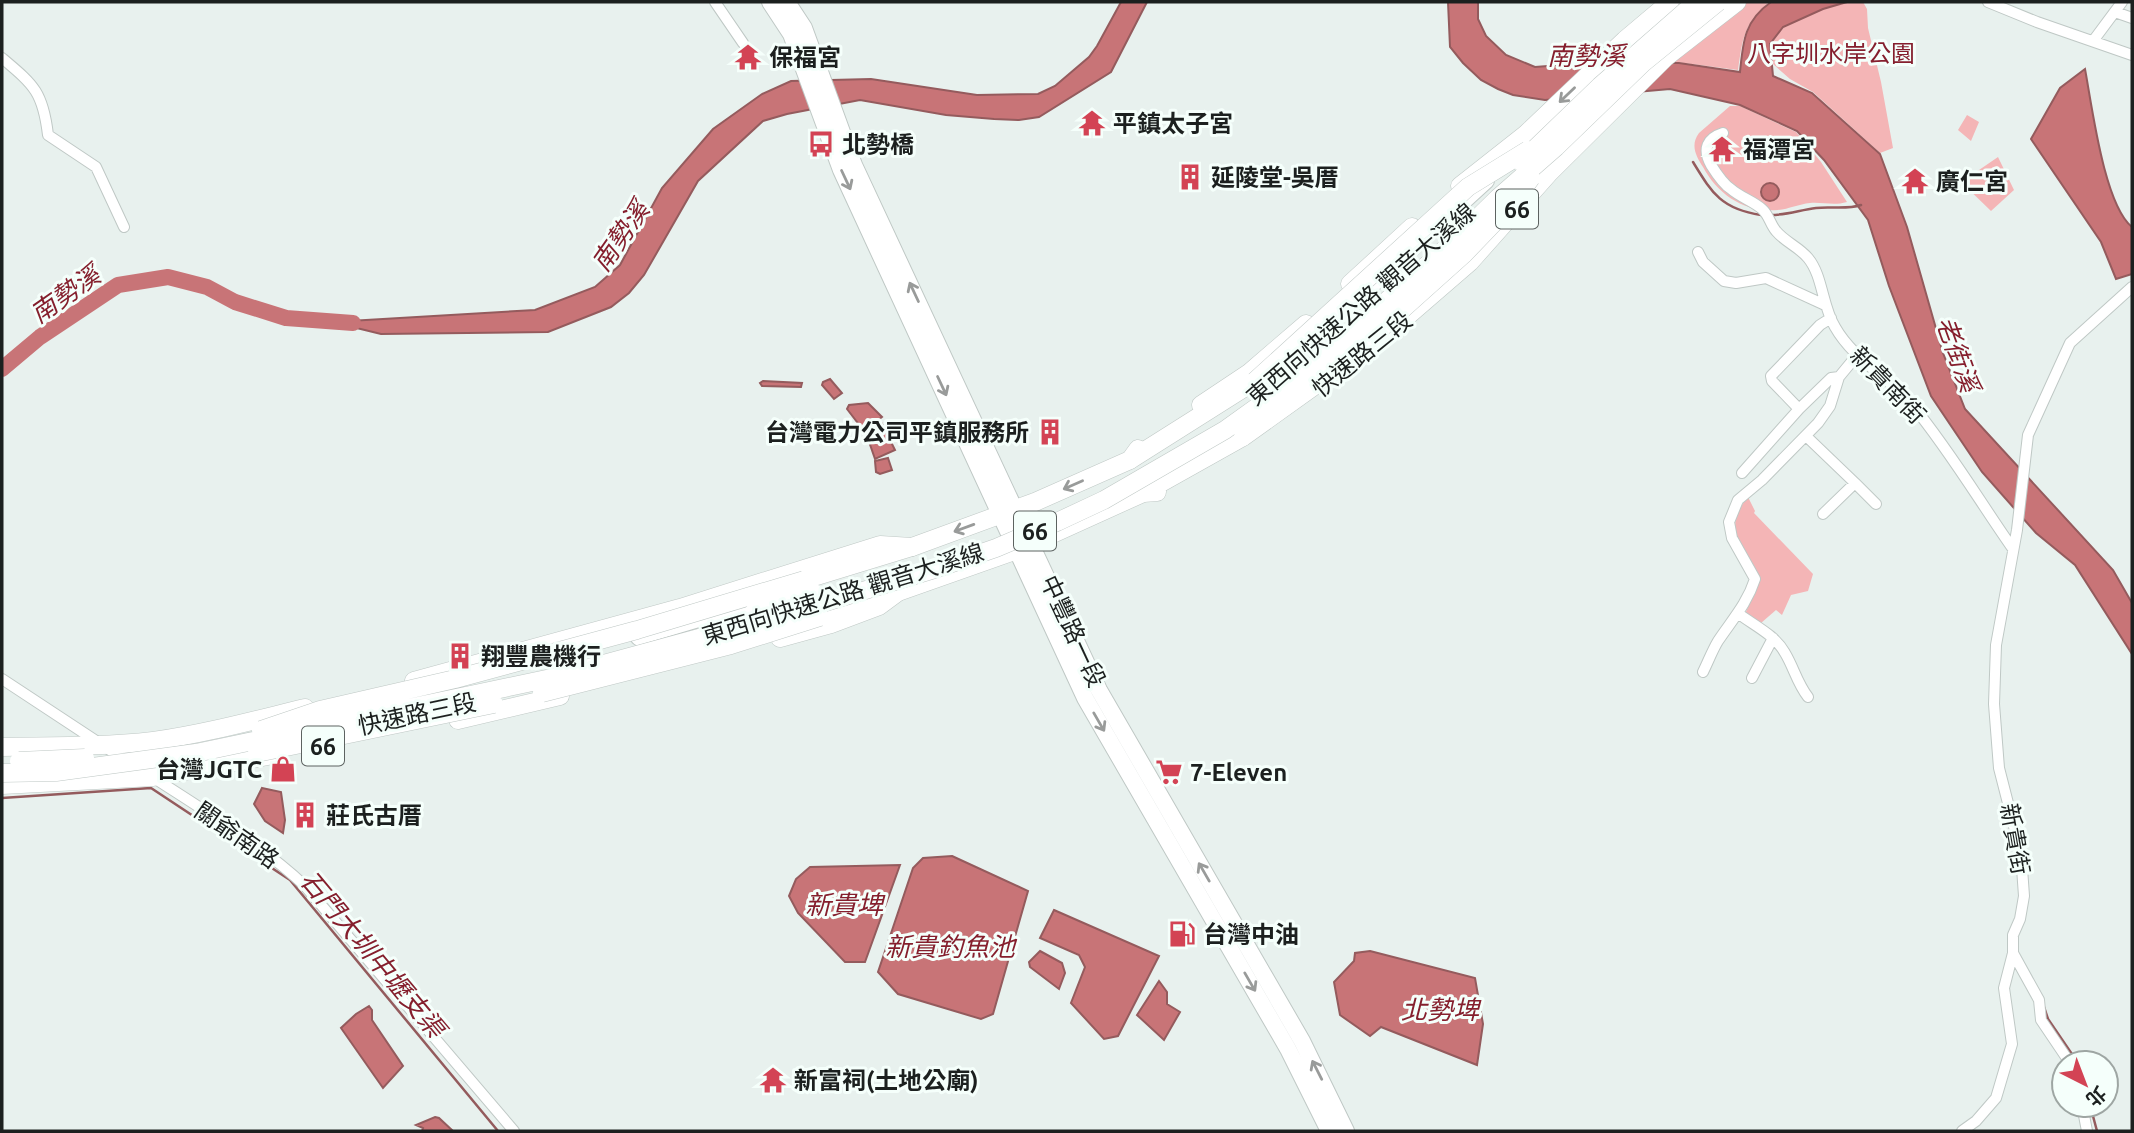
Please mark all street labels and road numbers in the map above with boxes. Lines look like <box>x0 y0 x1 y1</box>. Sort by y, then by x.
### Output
road number: 66 <box>1496 190 1538 229</box>
street label: 東西向快速公路 觀音大溪線 <box>1241 198 1481 410</box>
street label: 快速路三段 <box>1307 306 1417 402</box>
street label: 新貴南街 <box>1845 341 1931 429</box>
road number: 66 <box>1014 512 1056 551</box>
street label: 東西向快速公路 觀音大溪線 <box>699 538 987 650</box>
street label: 中豐路一段 <box>1035 571 1111 691</box>
street label: 快速路三段 <box>356 688 478 740</box>
road number: 66 <box>302 726 344 766</box>
street label: 關爺南路 <box>190 796 284 874</box>
street label: 新貴街 <box>1995 801 2035 877</box>

